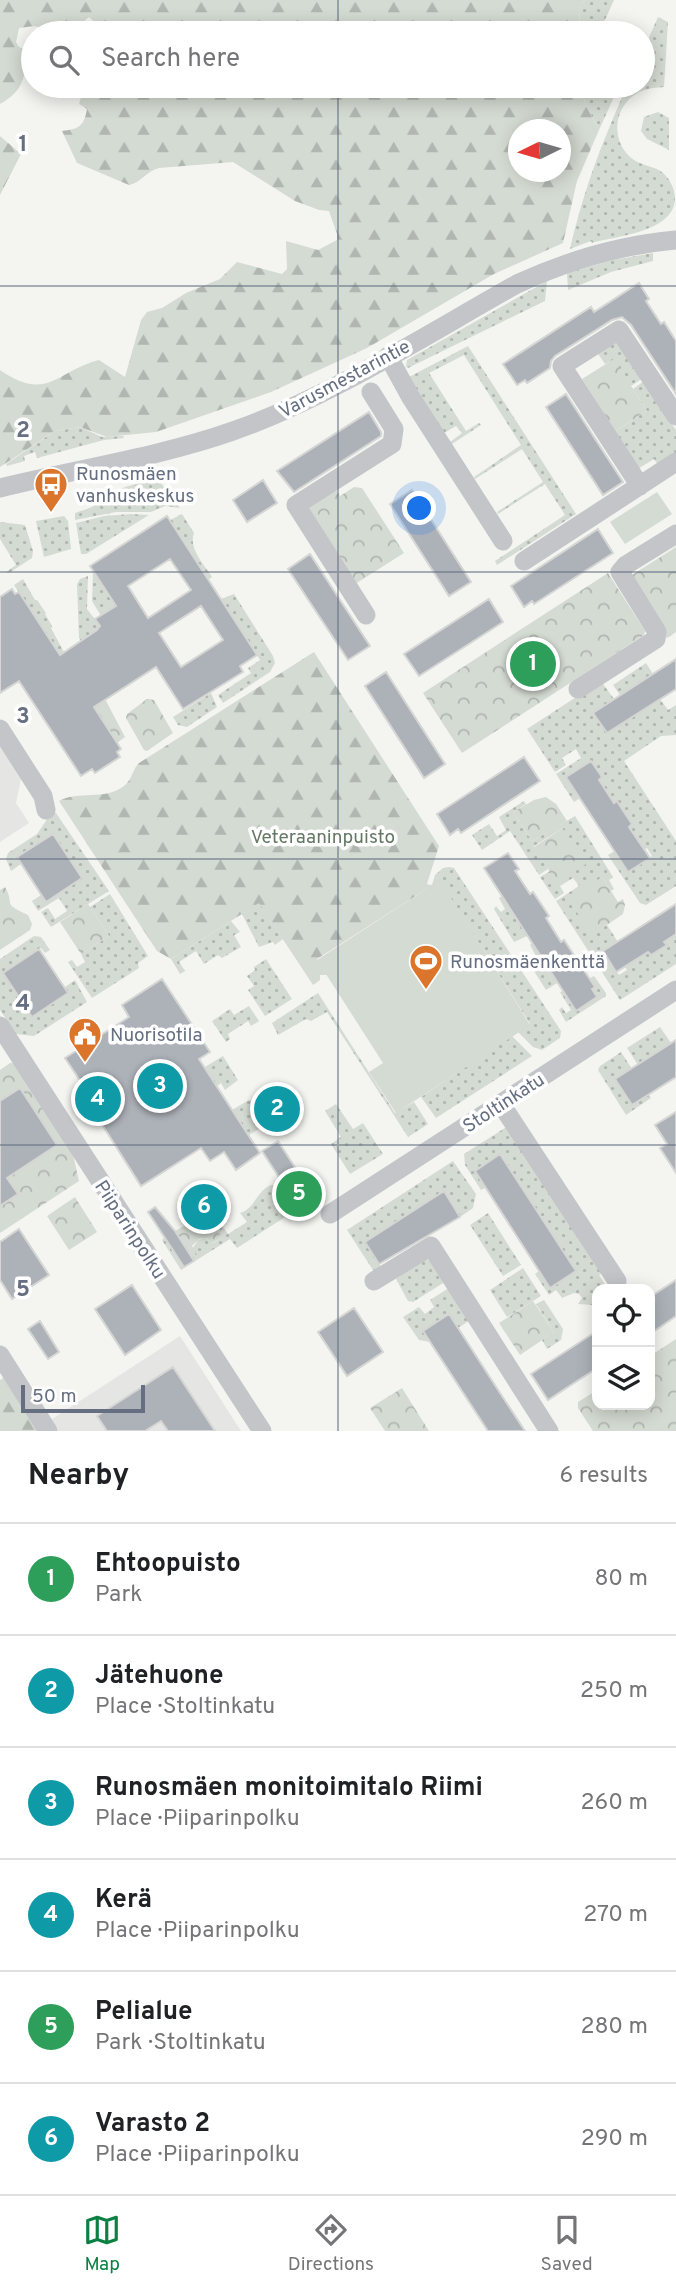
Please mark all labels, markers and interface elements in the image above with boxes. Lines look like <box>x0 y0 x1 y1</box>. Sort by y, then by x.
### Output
search box <box>21 21 655 98</box>
icon: search <box>45 41 83 79</box>
text: Search here <box>101 43 240 76</box>
north arrow <box>508 119 571 182</box>
text: 1 <box>18 131 28 160</box>
street label: Varusmestarintie <box>275 335 415 424</box>
text: 2 <box>16 417 30 446</box>
place label: Runosmäen vanhuskeskus <box>76 463 194 509</box>
bus stop icon: Runosmäen vanhuskeskus <box>32 465 70 514</box>
your location <box>402 491 436 525</box>
pin: 1 <box>510 638 556 690</box>
text: 3 <box>16 703 30 732</box>
park label: Veteraaninpuisto <box>251 826 395 850</box>
sports icon: Runosmäenkenttä <box>407 942 445 991</box>
place label: Runosmäenkenttä <box>450 951 605 975</box>
text: 4 <box>16 990 30 1019</box>
public building icon: Nuorisotila <box>66 1015 104 1064</box>
place label: Nuorisotila <box>110 1024 202 1048</box>
pin: 3 <box>137 1060 183 1112</box>
street label: Stoltinkatu <box>459 1068 550 1139</box>
pin: 4 <box>75 1073 121 1125</box>
pin: 2 <box>254 1083 300 1135</box>
pin: 5 <box>276 1168 322 1220</box>
street label: Piiparinpolku <box>88 1176 170 1284</box>
pin: 6 <box>181 1181 227 1233</box>
text: 5 <box>16 1276 30 1305</box>
map controls <box>592 1284 655 1410</box>
button: locate <box>592 1284 655 1347</box>
button: layers <box>592 1347 655 1410</box>
scale bar <box>21 1382 145 1414</box>
text: 50 m <box>32 1385 77 1409</box>
text: Nearby <box>28 1458 129 1495</box>
text: 6 results <box>560 1462 648 1491</box>
text: Ehtoopuisto <box>95 1548 241 1581</box>
text: 1 <box>46 1565 56 1594</box>
text: 80 m <box>595 1565 648 1594</box>
text: Park <box>95 1581 142 1610</box>
text: Jätehuone <box>95 1660 224 1693</box>
text: 2 <box>44 1677 58 1706</box>
text: 250 m <box>580 1677 648 1706</box>
text: Place · Stoltinkatu <box>95 1693 275 1722</box>
text: Runosmäen monitoimitalo Riimi <box>95 1772 483 1805</box>
text: 3 <box>44 1789 58 1818</box>
text: 260 m <box>581 1789 648 1818</box>
text: Place · Piiparinpolku <box>95 1805 300 1834</box>
text: Kerä <box>95 1884 152 1917</box>
text: 4 <box>44 1901 58 1930</box>
text: 270 m <box>583 1901 648 1930</box>
text: Place · Piiparinpolku <box>95 1917 300 1946</box>
text: Pelialue <box>95 1996 192 2029</box>
text: 5 <box>44 2013 58 2042</box>
text: 280 m <box>580 2013 648 2042</box>
text: Park · Stoltinkatu <box>95 2029 266 2058</box>
text: Varasto 2 <box>95 2108 210 2141</box>
text: 6 <box>44 2125 58 2154</box>
text: 290 m <box>581 2125 648 2154</box>
text: Place · Piiparinpolku <box>95 2141 300 2170</box>
tab: Map <box>83 2211 121 2277</box>
tab: Directions <box>288 2211 374 2277</box>
tab: Saved <box>541 2211 593 2277</box>

